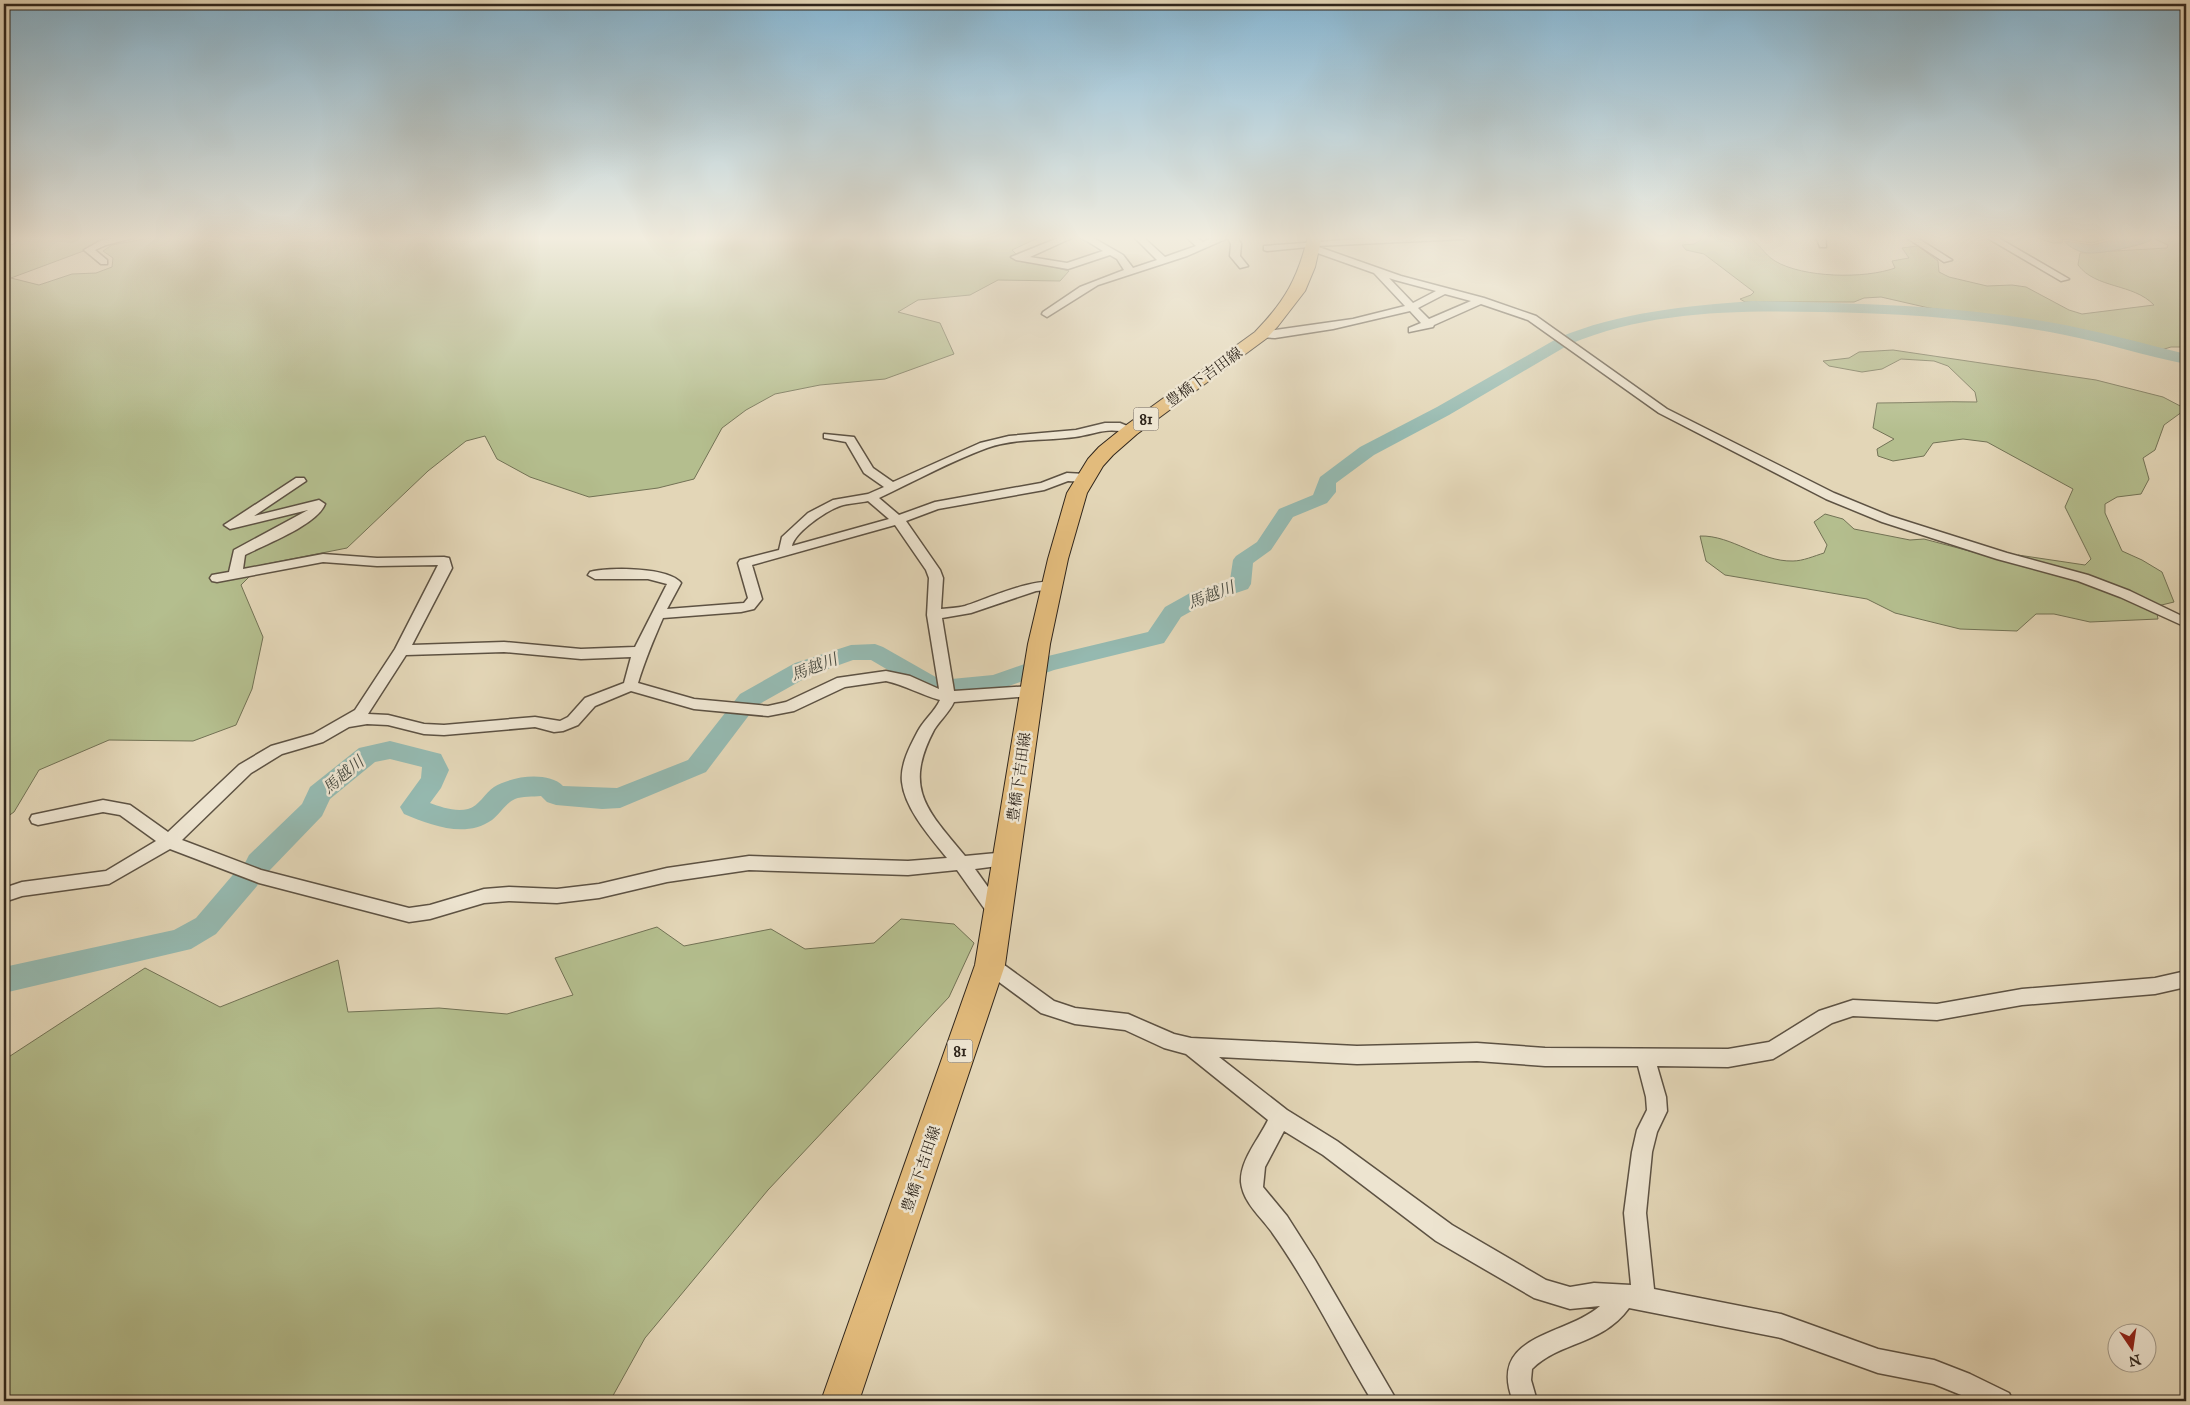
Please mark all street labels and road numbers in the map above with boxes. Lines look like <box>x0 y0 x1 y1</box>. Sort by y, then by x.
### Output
street label: 豊橋下吉田線 <box>1162 343 1246 411</box>
road number: 81 <box>1134 408 1158 430</box>
street label: 豊橋下吉田線 <box>1004 731 1034 823</box>
road number: 81 <box>948 1040 972 1062</box>
street label: 豊橋下吉田線 <box>898 1124 944 1214</box>

